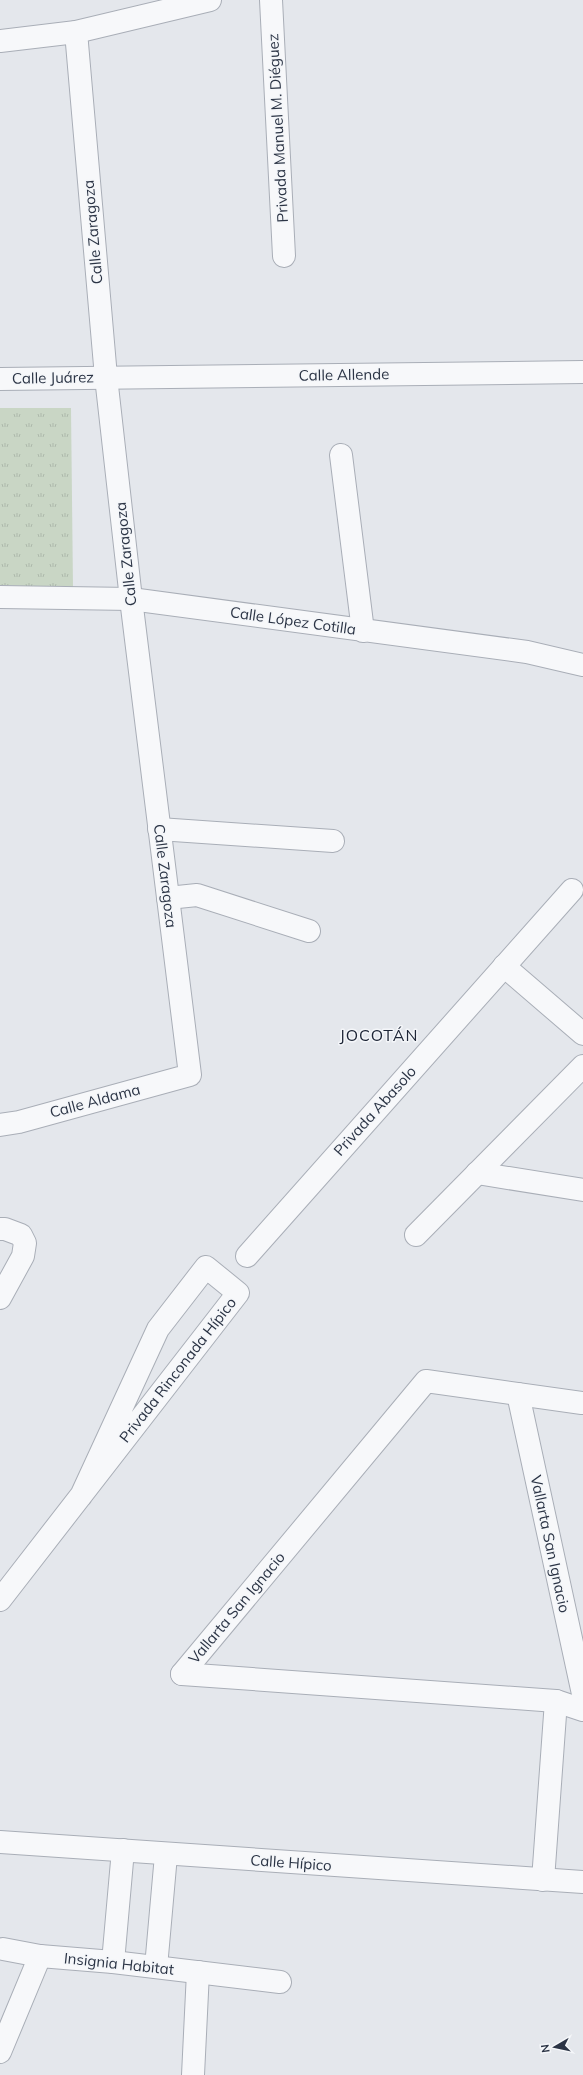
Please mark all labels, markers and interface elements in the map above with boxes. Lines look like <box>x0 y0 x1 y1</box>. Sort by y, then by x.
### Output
street label: Privada Manuel M. Diéguez <box>263 33 292 223</box>
street label: Calle Zaragoza <box>78 179 107 285</box>
street label: Calle Allende <box>299 364 389 385</box>
street label: Calle Juárez <box>12 367 94 388</box>
street label: Calle Zaragoza <box>111 501 140 607</box>
street label: Calle López Cotilla <box>229 602 357 639</box>
street label: Calle Zaragoza <box>150 823 181 929</box>
district label: JOCOTÁN <box>339 1025 419 1045</box>
street label: Privada Abasolo <box>329 1062 420 1160</box>
street label: Calle Aldama <box>47 1079 142 1122</box>
street label: Privada Rinconada Hípico <box>115 1293 240 1446</box>
street label: Vallarta San Ignacio <box>527 1473 574 1614</box>
street label: Vallarta San Ignacio <box>184 1548 289 1667</box>
street label: Calle Hípico <box>250 1850 332 1875</box>
street label: Insignia Habitat <box>63 1948 175 1979</box>
north arrow <box>535 2027 575 2067</box>
text: N <box>538 2043 553 2054</box>

